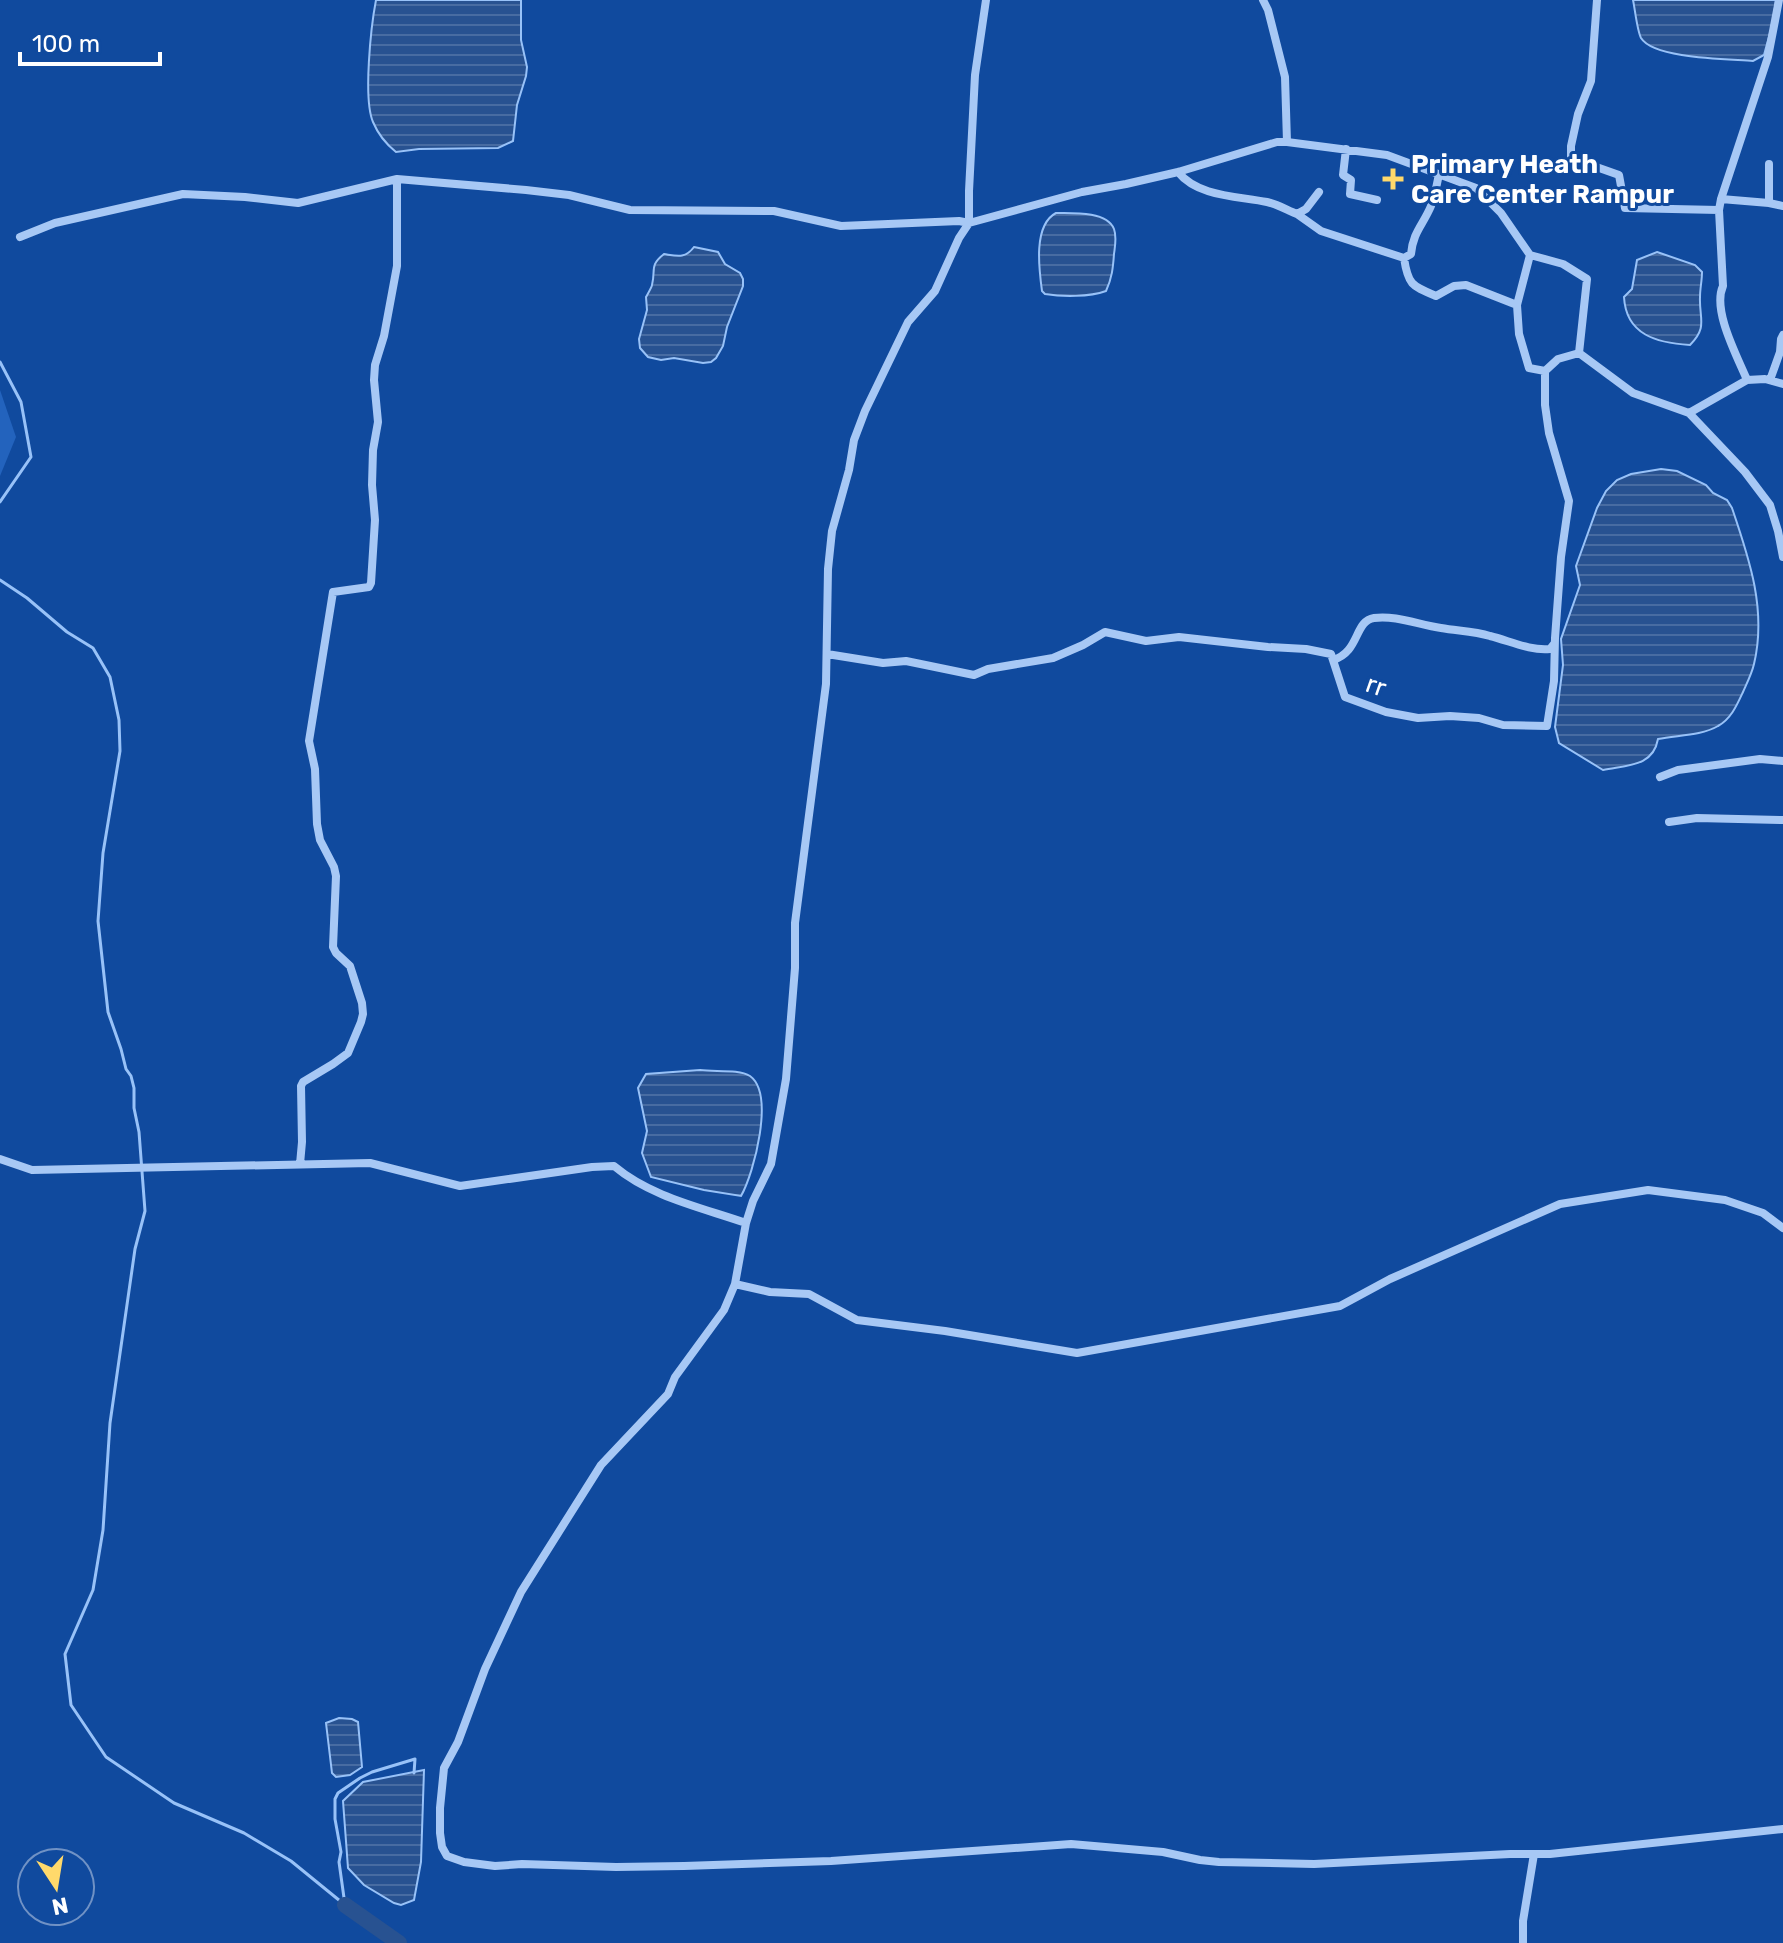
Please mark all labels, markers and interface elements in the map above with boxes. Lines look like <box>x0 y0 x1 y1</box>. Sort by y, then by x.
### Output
scale bar <box>20 16 160 66</box>
text: 100 m <box>32 30 100 58</box>
place label: Primary Heath Care Center Rampur <box>1411 149 1674 210</box>
marker: Primary Heath Care Center Rampur <box>1382 168 1404 190</box>
street label: rr <box>1362 668 1390 704</box>
north arrow <box>16 1847 96 1927</box>
text: N <box>50 1891 71 1921</box>

